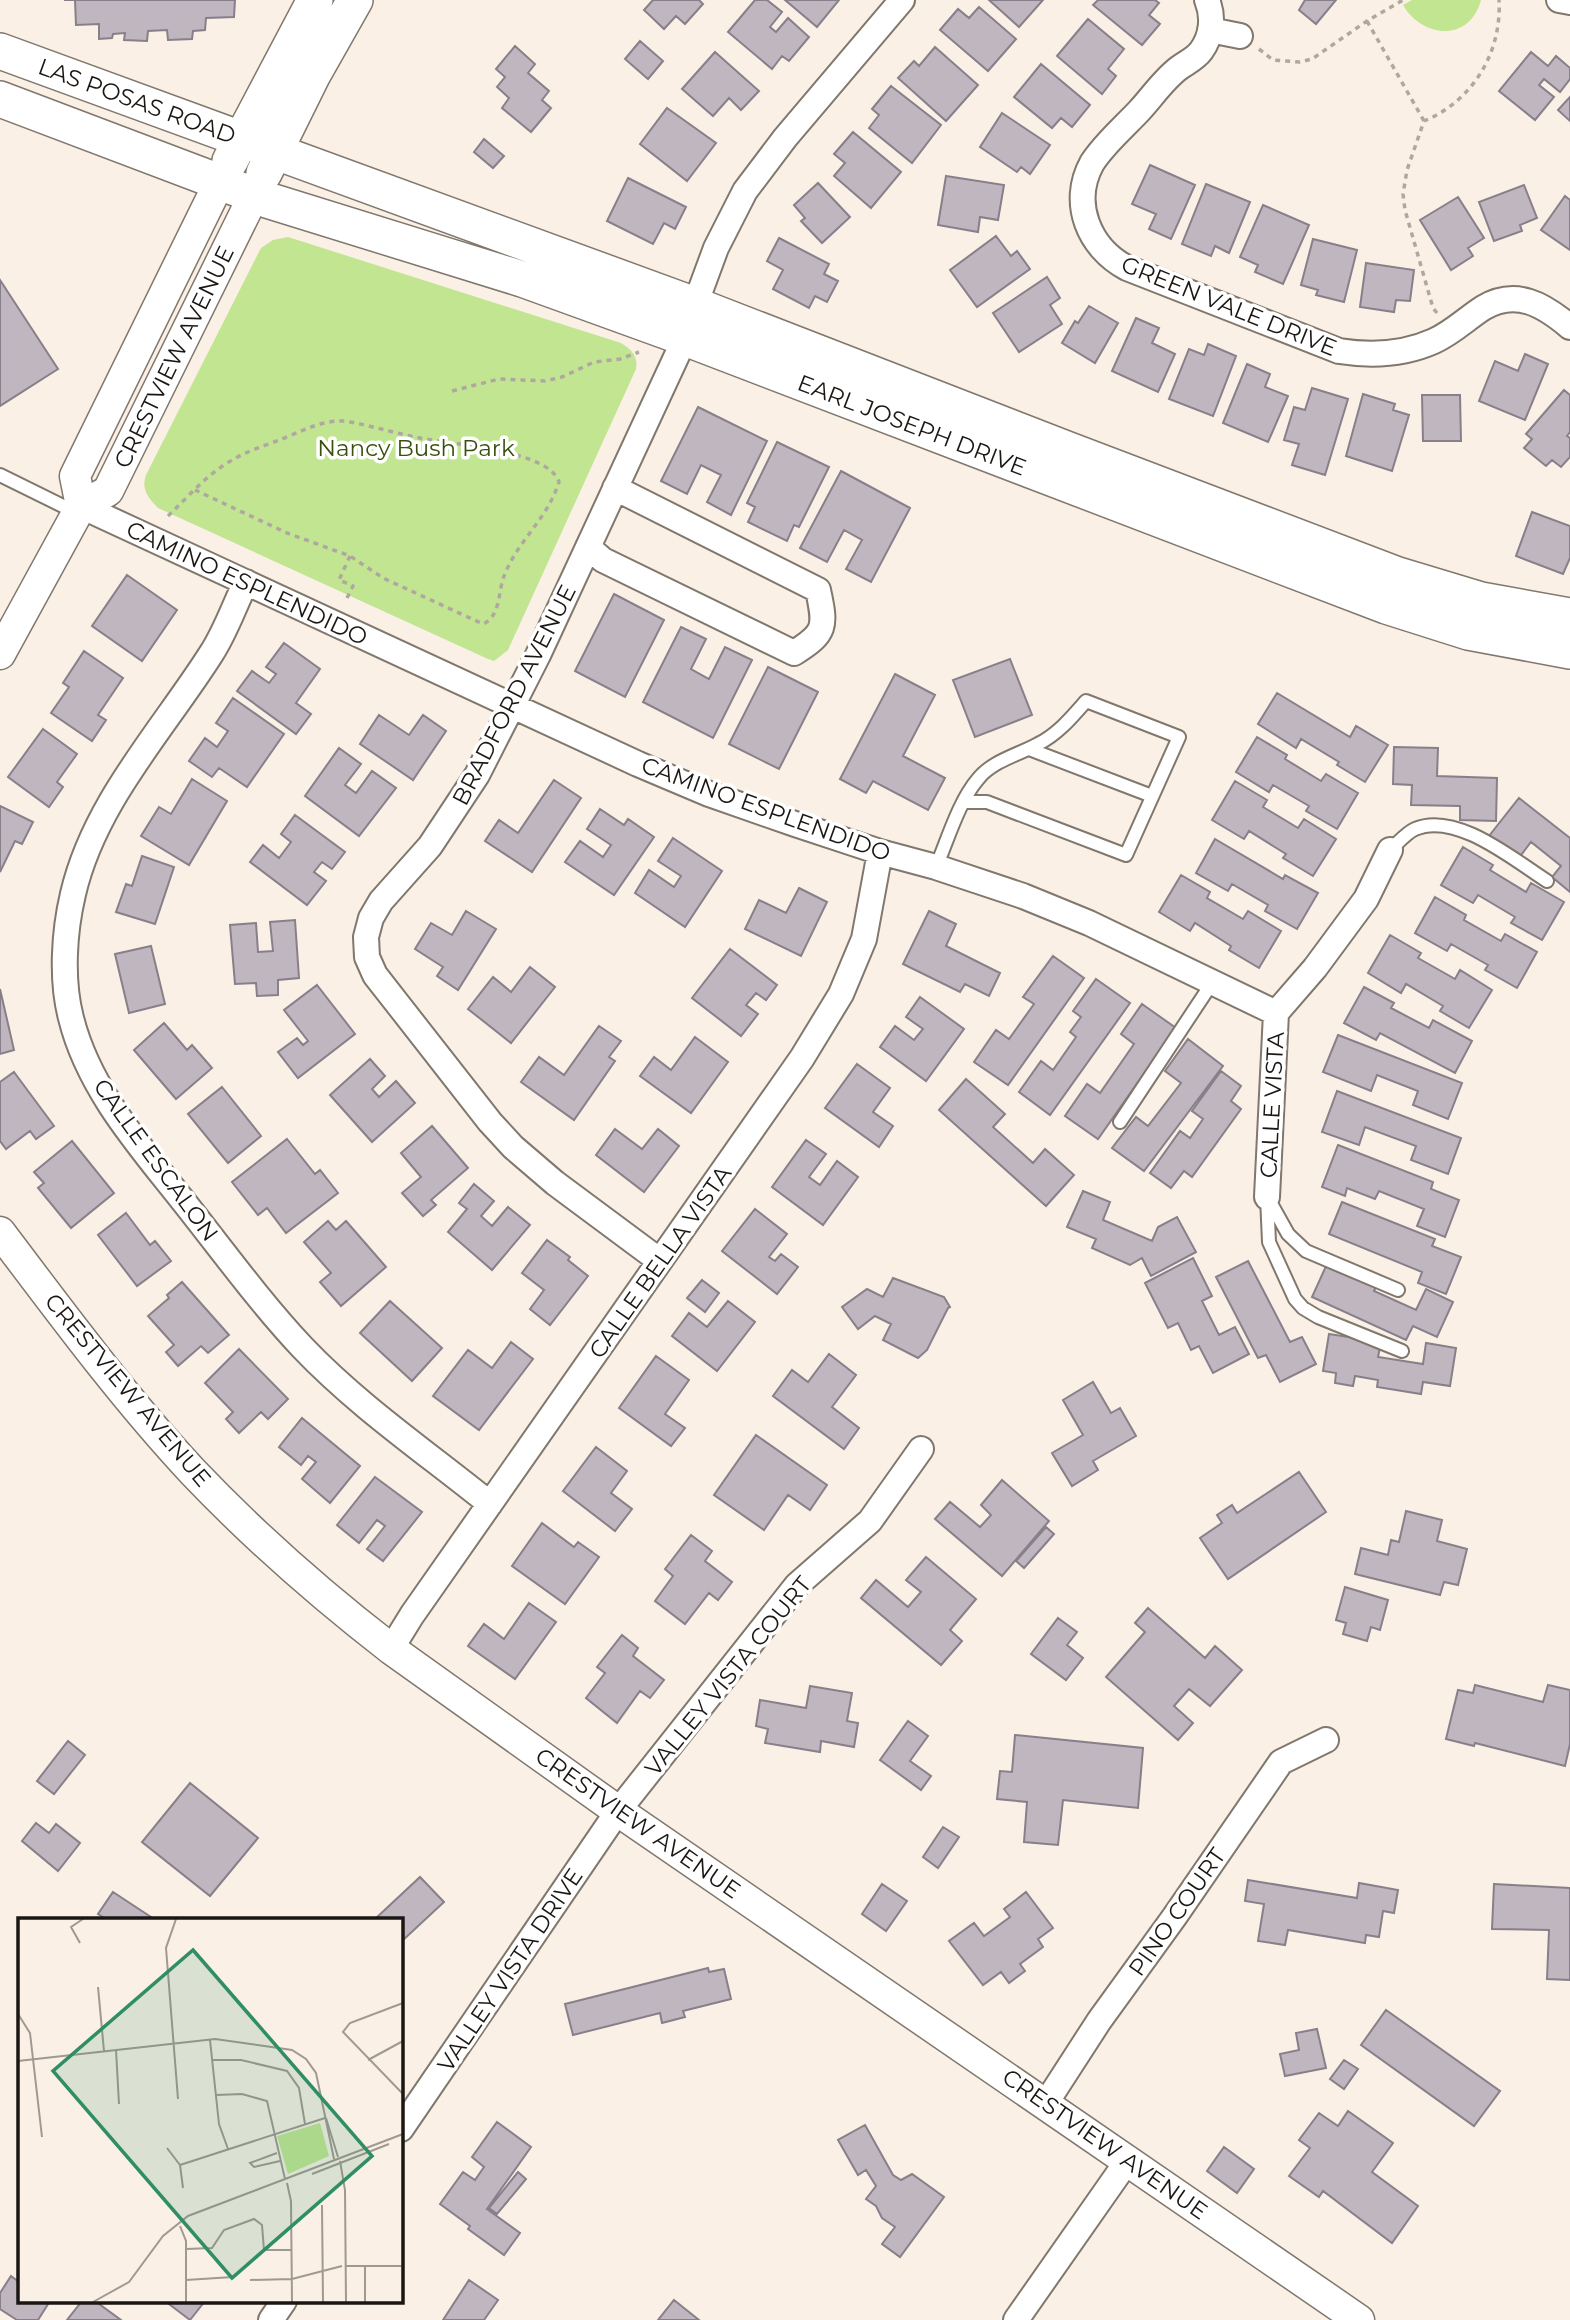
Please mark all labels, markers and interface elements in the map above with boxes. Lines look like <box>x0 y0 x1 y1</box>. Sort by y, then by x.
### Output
street label: LAS POSAS ROAD <box>34 52 240 150</box>
street label: CRESTVIEW AVENUE <box>108 241 240 473</box>
street label: GREEN VALE DRIVE <box>1117 250 1341 362</box>
street label: EARL JOSEPH DRIVE <box>794 368 1030 482</box>
park label: Nancy Bush Park <box>317 434 515 462</box>
street label: CAMINO ESPLENDIDO <box>122 515 372 651</box>
street label: BRADFORD AVENUE <box>446 580 582 810</box>
street label: CAMINO ESPLENDIDO <box>638 751 894 867</box>
street label: CALLE VISTA <box>1254 1031 1290 1179</box>
street label: CALLE ESCALON <box>88 1073 224 1247</box>
street label: CALLE BELLA VISTA <box>583 1160 737 1364</box>
street label: CRESTVIEW AVENUE <box>39 1288 217 1492</box>
street label: VALLEY VISTA COURT <box>639 1570 818 1781</box>
street label: CRESTVIEW AVENUE <box>530 1742 746 1904</box>
street label: PINO COURT <box>1123 1842 1232 1981</box>
street label: VALLEY VISTA DRIVE <box>431 1863 589 2077</box>
inset map <box>18 1918 402 2302</box>
street label: CRESTVIEW AVENUE <box>997 2063 1213 2225</box>

